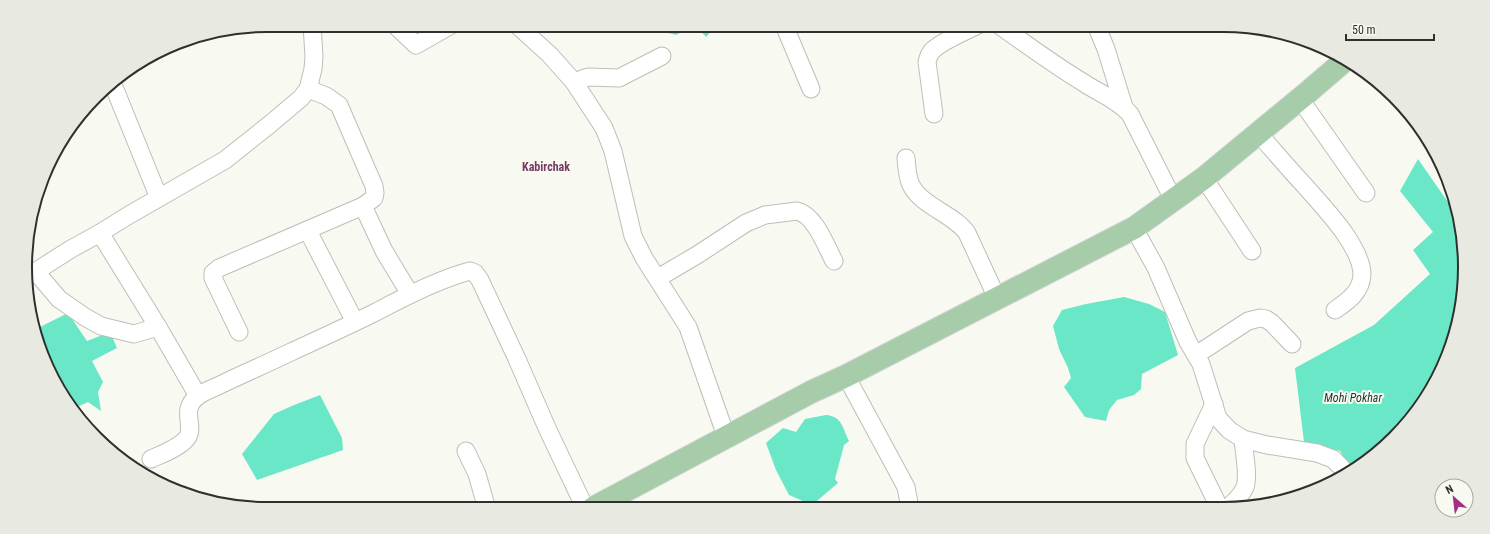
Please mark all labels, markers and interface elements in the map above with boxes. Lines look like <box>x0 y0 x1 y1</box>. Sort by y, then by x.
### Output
scale bar <box>1346 16 1434 42</box>
text: 50 m <box>1352 23 1376 37</box>
district label: Kabirchak <box>522 160 570 174</box>
water label: Mohi Pokhar <box>1324 391 1382 405</box>
north arrow <box>1434 478 1474 518</box>
text: N <box>1444 482 1456 497</box>

